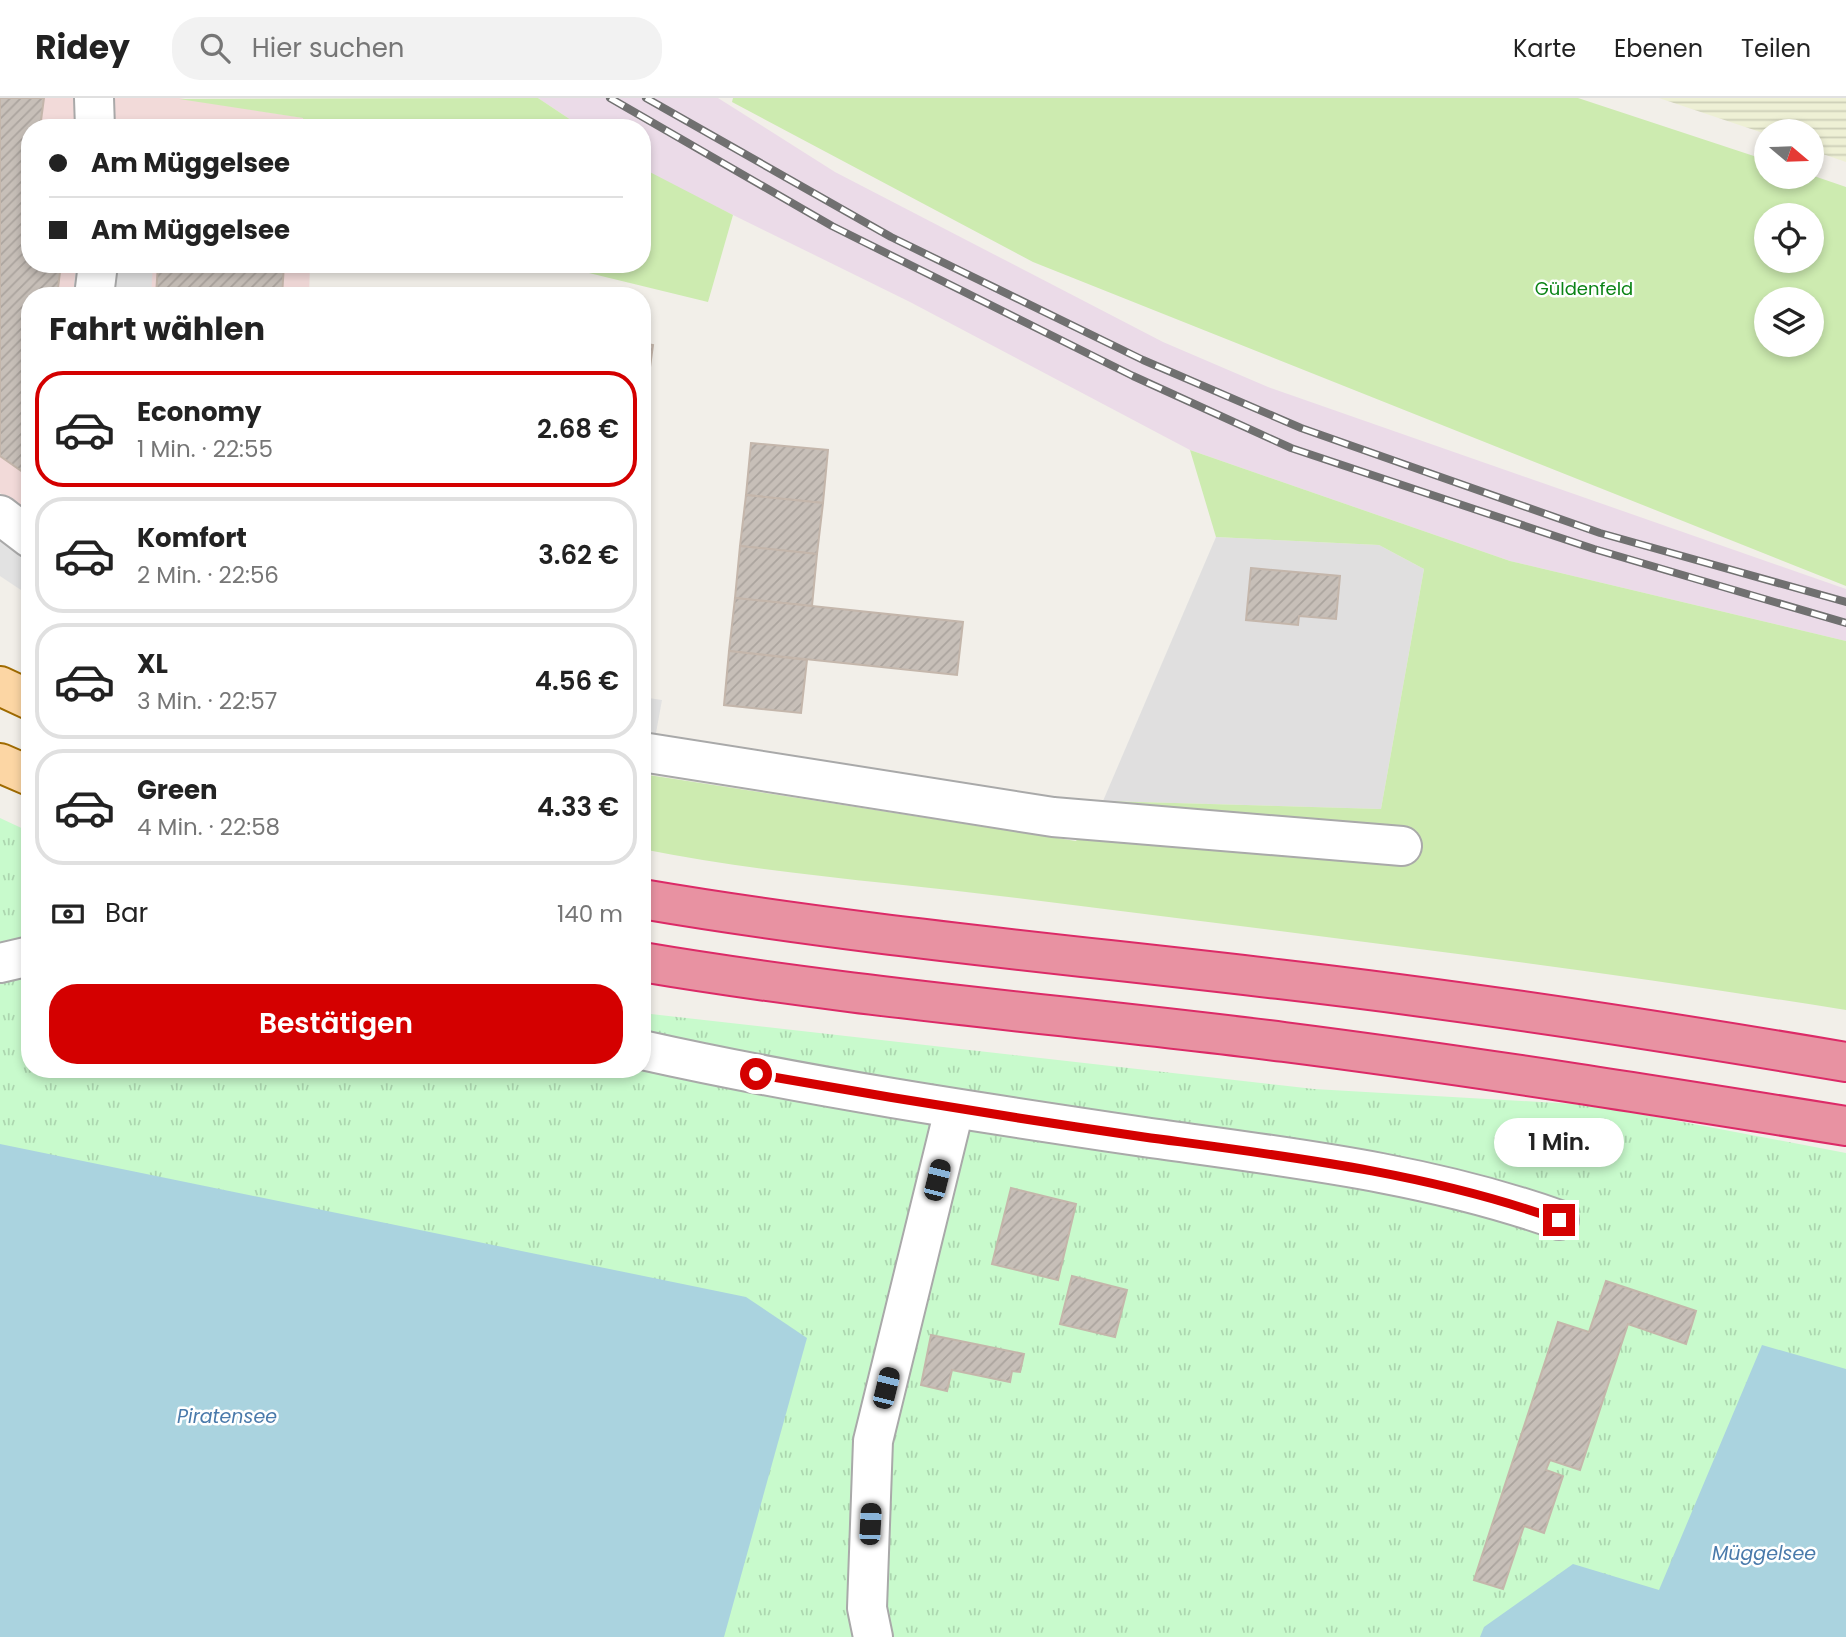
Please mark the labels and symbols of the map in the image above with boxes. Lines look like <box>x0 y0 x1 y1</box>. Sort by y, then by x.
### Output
north arrow <box>1754 119 1824 189</box>
park label: Güldenfeld <box>1535 276 1633 301</box>
route start <box>740 1058 772 1090</box>
callout: 1 Min. <box>1494 1118 1624 1168</box>
car <box>922 1157 953 1203</box>
route end <box>1543 1204 1575 1236</box>
car <box>871 1365 902 1411</box>
water label: Piratensee <box>177 1403 277 1430</box>
car <box>859 1502 882 1546</box>
water label: Müggelsee <box>1712 1540 1816 1567</box>

